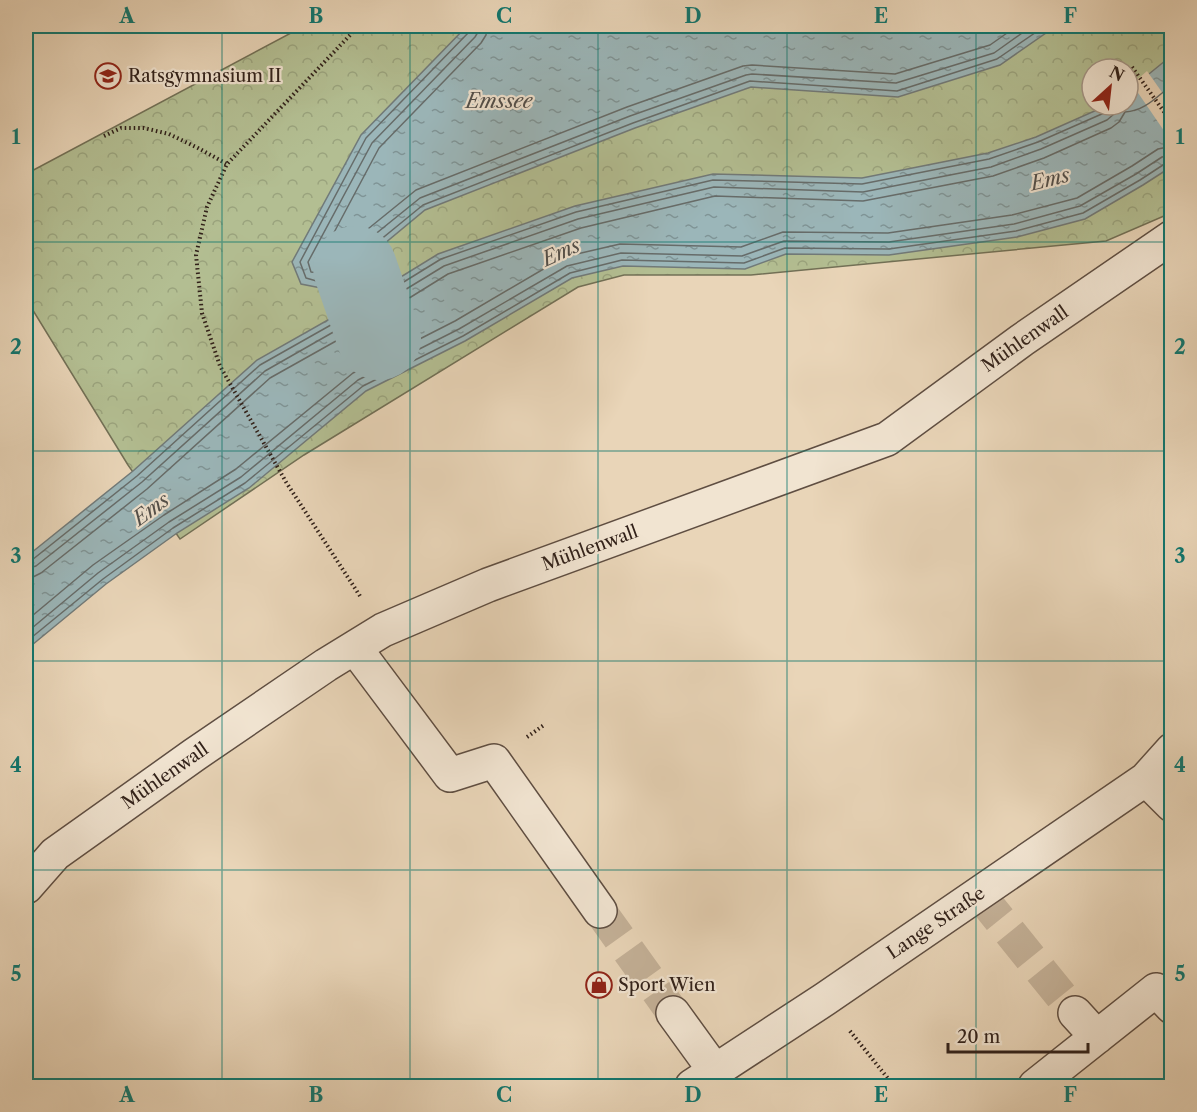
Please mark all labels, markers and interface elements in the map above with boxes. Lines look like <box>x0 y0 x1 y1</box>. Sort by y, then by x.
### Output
text: A <box>118 4 135 28</box>
text: B <box>309 4 324 28</box>
text: C <box>496 4 512 28</box>
text: D <box>684 4 702 28</box>
text: E <box>874 4 888 28</box>
text: F <box>1063 4 1077 28</box>
north arrow <box>1080 57 1140 117</box>
school or university icon: Ratsgymnasium II <box>93 61 123 91</box>
text: N <box>1106 62 1128 86</box>
place label: Ratsgymnasium II <box>128 65 281 87</box>
water label: Emssee <box>464 89 534 113</box>
text: 1 <box>12 125 21 149</box>
text: 1 <box>1176 125 1185 149</box>
water label: Ems <box>1026 162 1072 196</box>
water label: Ems <box>536 233 584 272</box>
street label: Mühlenwall <box>977 301 1073 377</box>
text: 2 <box>10 335 22 359</box>
text: 2 <box>1174 335 1186 359</box>
water label: Ems <box>126 487 174 532</box>
street label: Mühlenwall <box>539 520 641 576</box>
text: 3 <box>10 544 22 568</box>
text: 3 <box>1174 544 1186 568</box>
street label: Mühlenwall <box>117 738 213 814</box>
text: 4 <box>10 753 22 777</box>
text: 4 <box>1174 753 1186 777</box>
street label: Lange Straße <box>883 882 989 964</box>
text: 5 <box>10 962 22 986</box>
text: 5 <box>1174 962 1186 986</box>
shop icon: Sport Wien <box>584 970 614 1000</box>
place label: Sport Wien <box>618 974 715 996</box>
scale bar <box>948 1016 1088 1054</box>
text: 20 m <box>957 1026 1001 1048</box>
text: A <box>118 1083 135 1107</box>
text: B <box>309 1083 324 1107</box>
text: C <box>496 1083 512 1107</box>
text: D <box>684 1083 702 1107</box>
text: E <box>874 1083 888 1107</box>
text: F <box>1063 1083 1077 1107</box>

